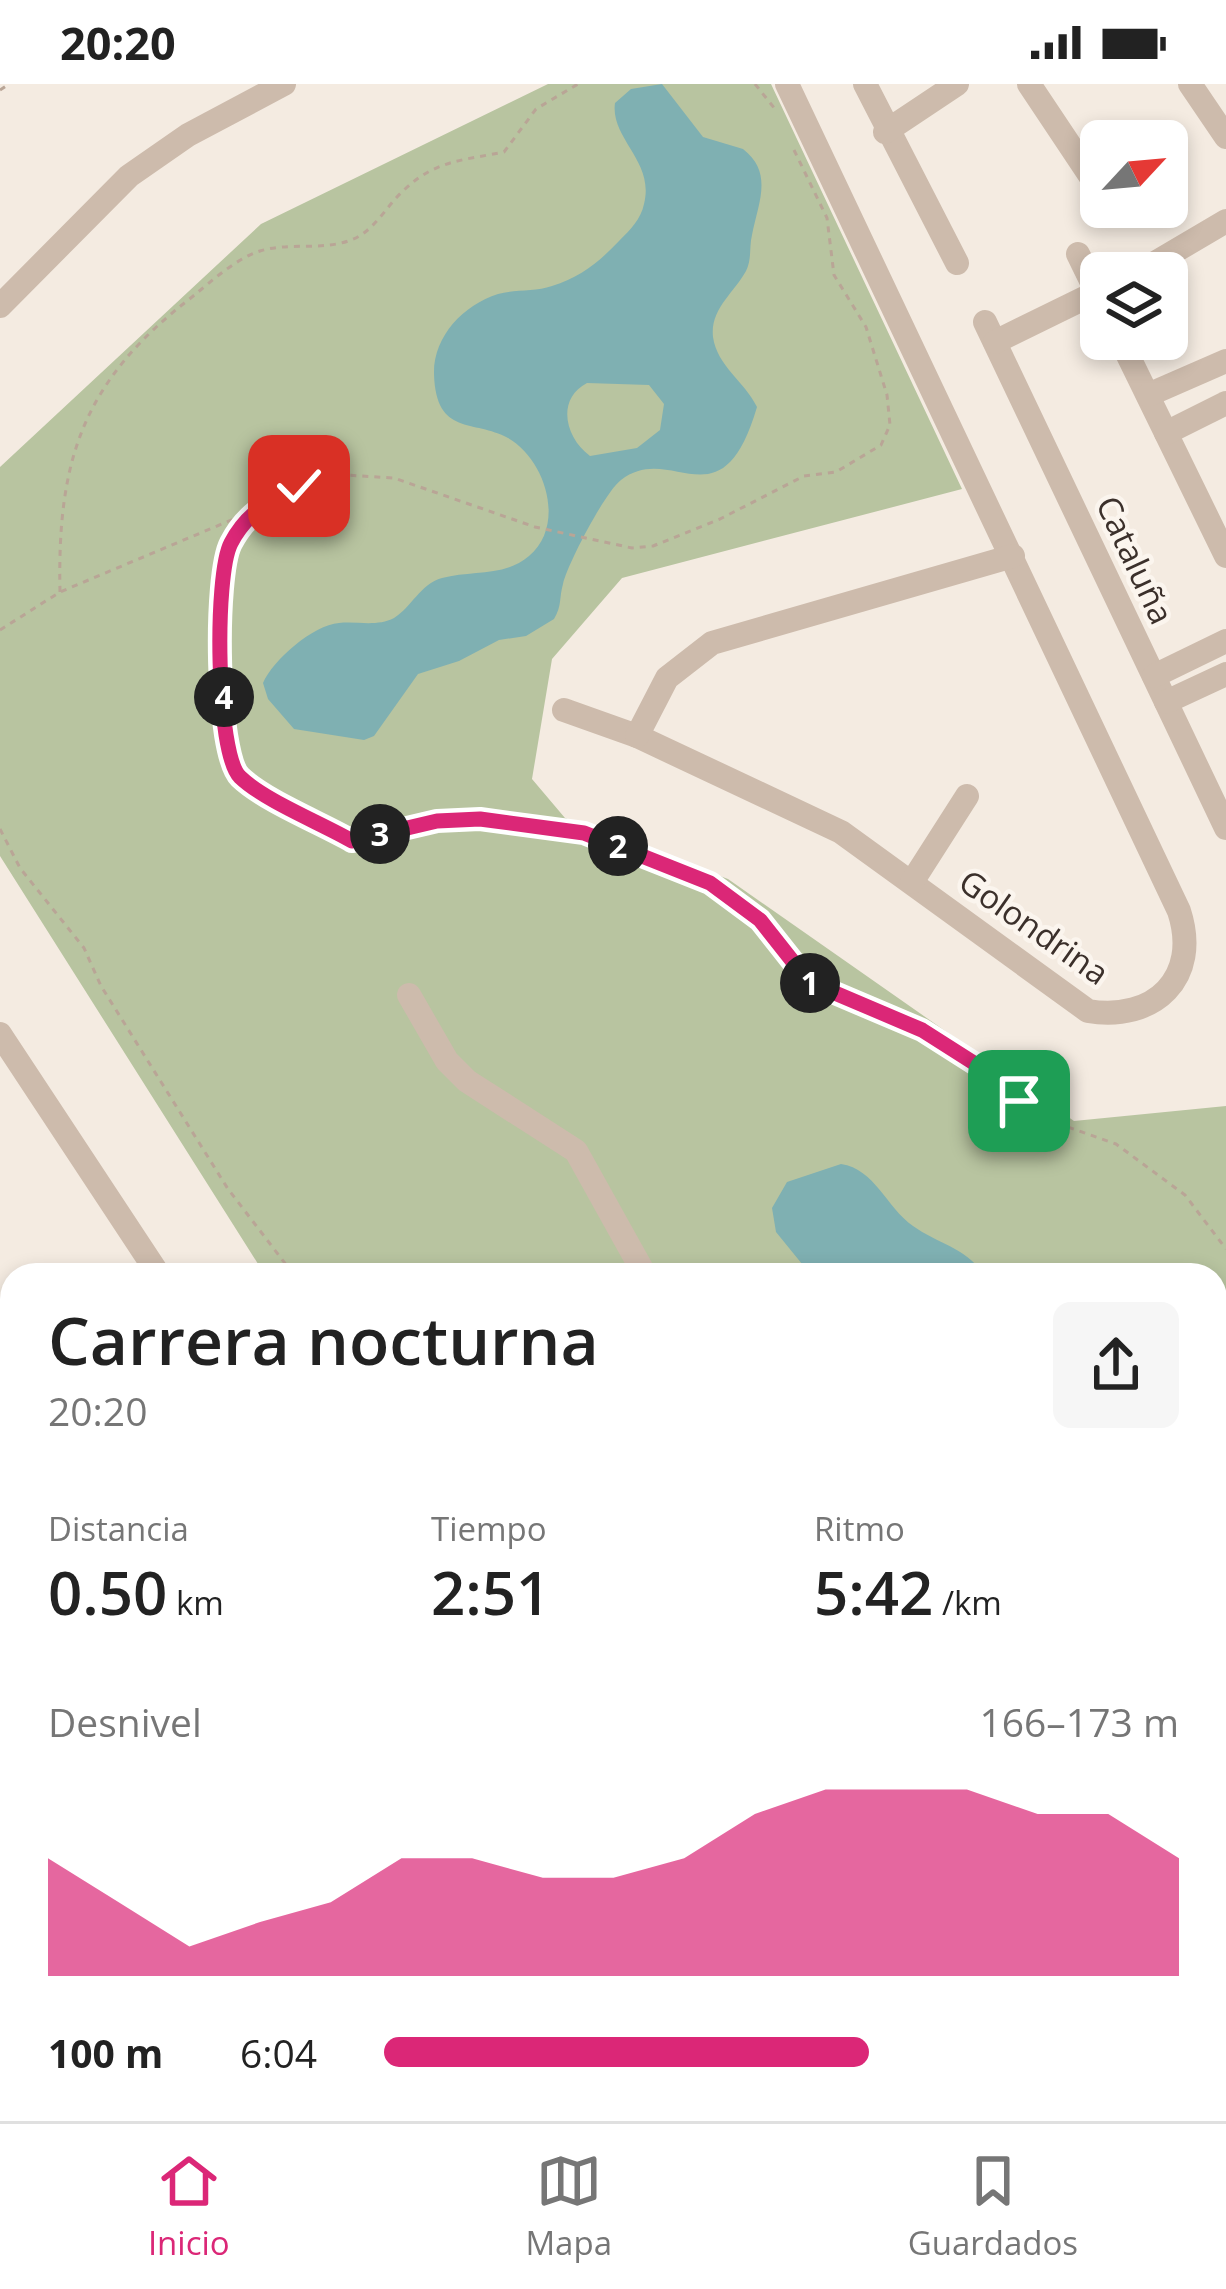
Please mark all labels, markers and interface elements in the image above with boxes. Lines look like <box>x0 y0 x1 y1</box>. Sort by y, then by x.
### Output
text: 20:20 <box>60 12 176 73</box>
north arrow <box>1080 120 1188 228</box>
map controls <box>1080 120 1188 360</box>
button: layers <box>1080 252 1188 360</box>
pin <box>248 435 350 537</box>
icon: check <box>266 453 332 519</box>
street label: Cataluña <box>1086 488 1185 631</box>
pin: 4 <box>194 667 254 727</box>
text: 4 <box>215 674 233 719</box>
pin: 3 <box>350 804 410 864</box>
text: 3 <box>371 811 389 856</box>
pin: 2 <box>588 816 648 876</box>
text: 2 <box>609 823 627 868</box>
street label: Golondrina <box>951 859 1118 995</box>
pin: 1 <box>780 953 840 1013</box>
text: 1 <box>801 960 819 1005</box>
pin <box>968 1050 1070 1152</box>
icon: arrive <box>986 1068 1052 1134</box>
text: Carrera nocturna <box>48 1294 599 1384</box>
button: share <box>1053 1302 1179 1428</box>
text: 20:20 <box>48 1384 147 1437</box>
text: Distancia <box>48 1506 189 1551</box>
text: Tiempo <box>431 1506 547 1551</box>
text: Ritmo <box>814 1506 905 1551</box>
text: 0.50 <box>48 1551 167 1633</box>
text: 2:51 <box>431 1551 550 1633</box>
text: 5:42 <box>814 1551 933 1633</box>
text: km <box>167 1580 224 1625</box>
text: /km <box>933 1580 1002 1625</box>
text: Desnivel <box>48 1695 202 1748</box>
text: 166–173 m <box>979 1695 1179 1748</box>
text: 100 m <box>48 2026 163 2079</box>
text: 6:04 <box>240 2026 317 2079</box>
tab: Inicio <box>148 2148 230 2265</box>
tab: Mapa <box>525 2148 612 2265</box>
tab: Guardados <box>908 2148 1078 2265</box>

